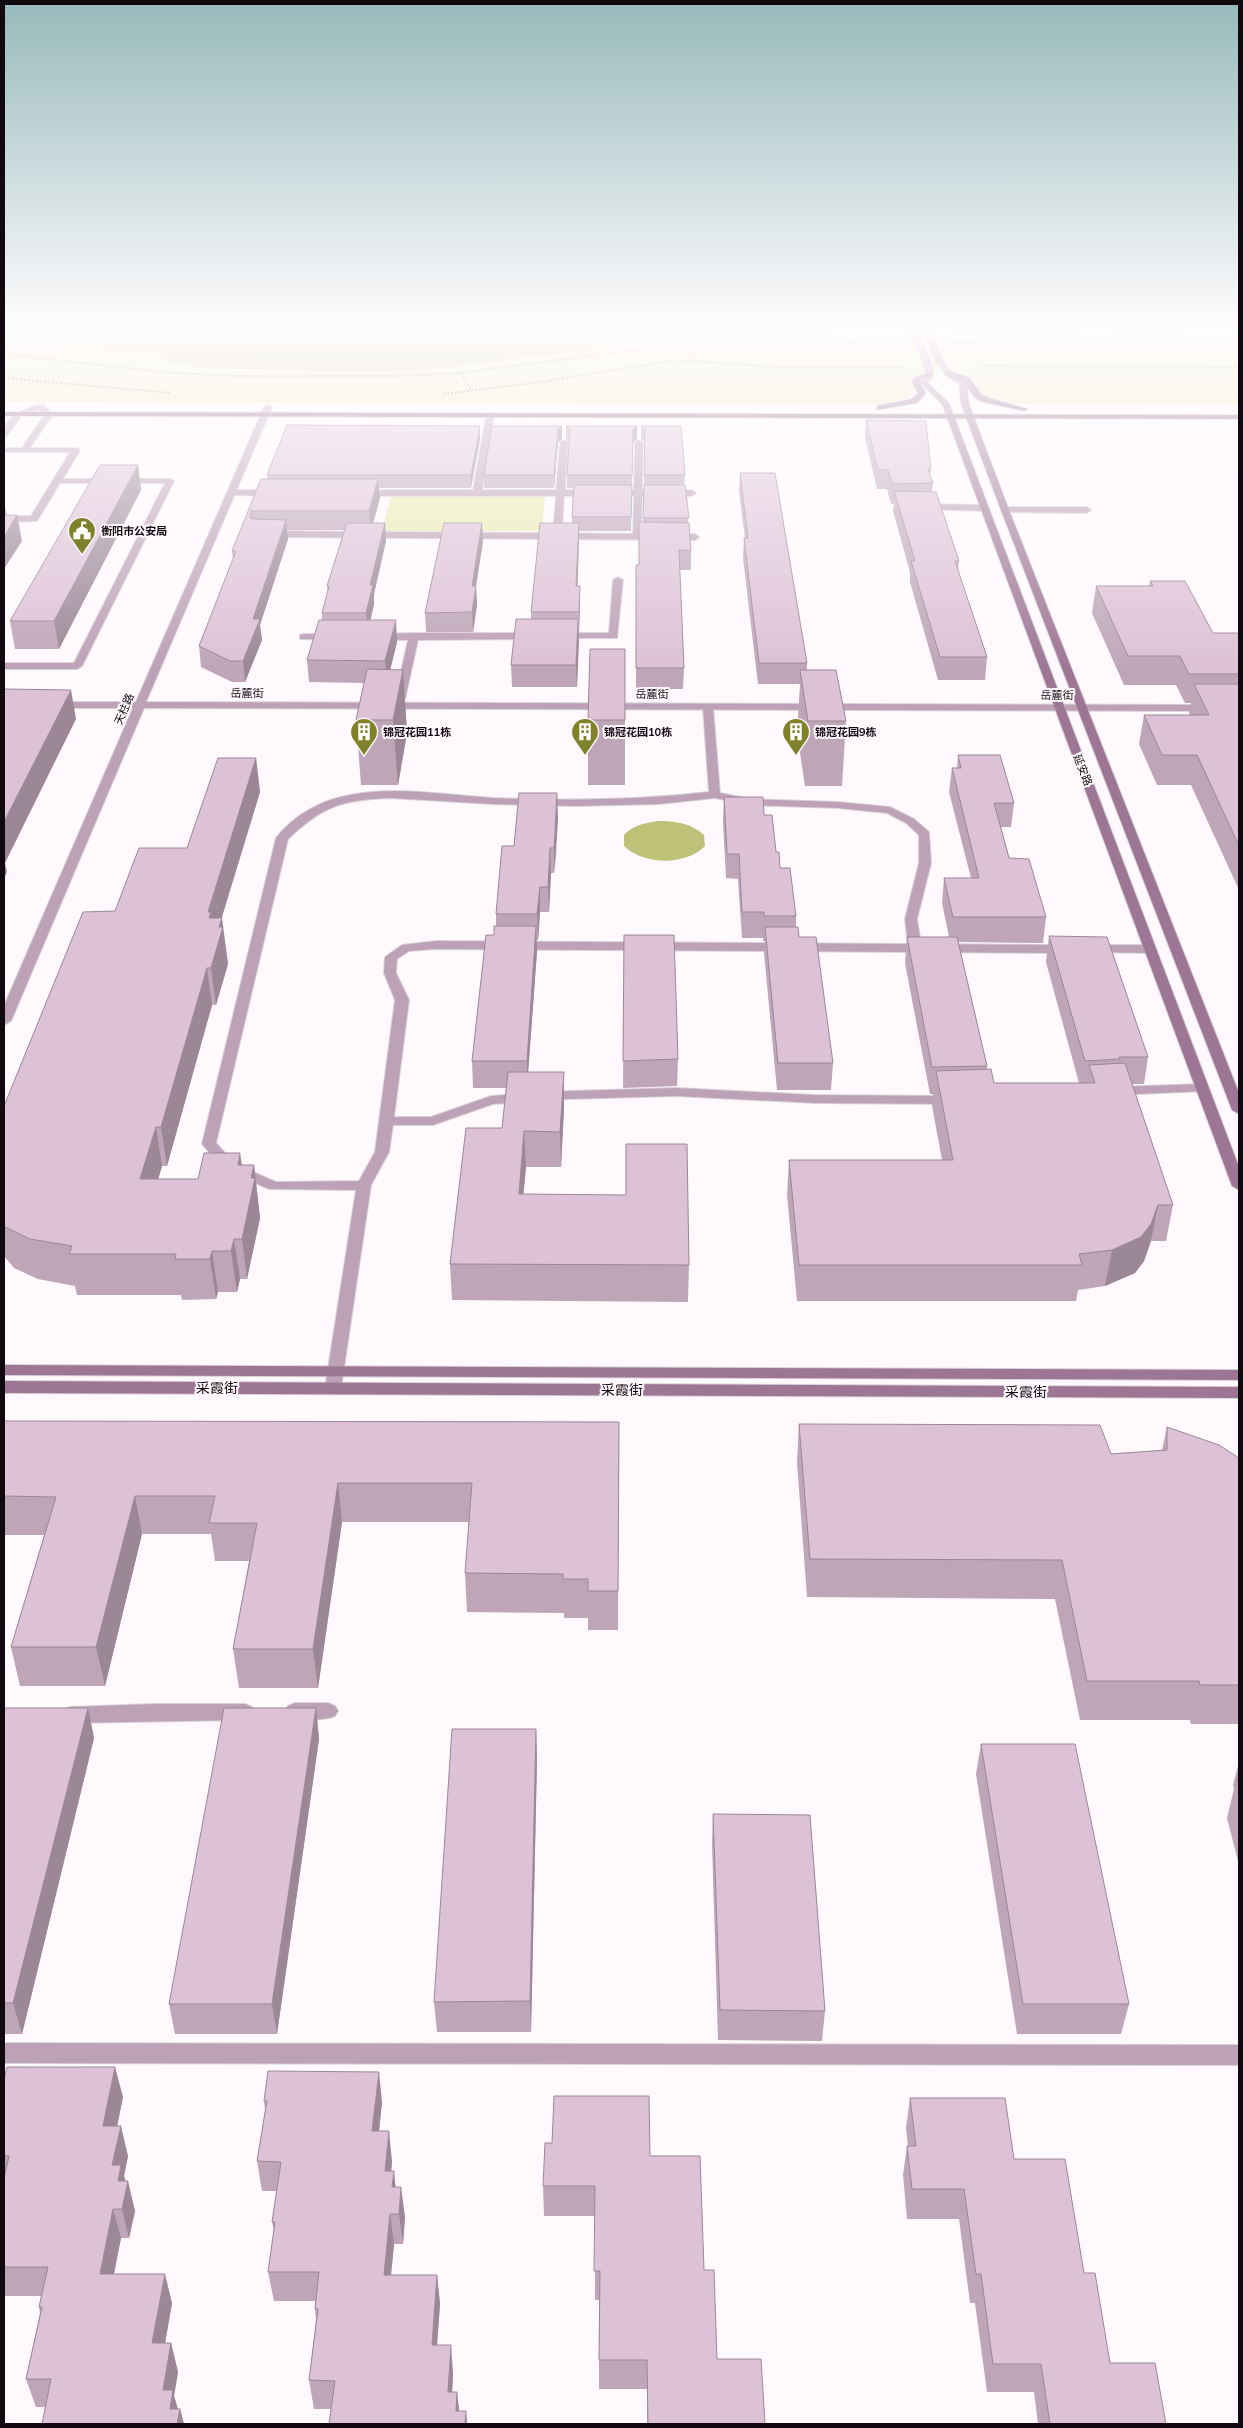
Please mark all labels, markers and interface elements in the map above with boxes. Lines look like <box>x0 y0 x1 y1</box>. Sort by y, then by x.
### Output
public building icon: 衡阳市公安局 <box>67 516 97 555</box>
place label: 衡阳市公安局 <box>101 524 167 538</box>
street label: 岳麓街 <box>231 686 264 700</box>
street label: 岳麓街 <box>636 687 669 701</box>
street label: 岳麓街 <box>1041 688 1074 702</box>
street label: 天柱路 <box>111 691 137 727</box>
building icon: 锦冠花园11栋 <box>349 717 379 756</box>
building icon: 锦冠花园10栋 <box>570 717 600 756</box>
building icon: 锦冠花园9栋 <box>781 717 811 756</box>
place label: 锦冠花园11栋 <box>383 725 451 739</box>
place label: 锦冠花园10栋 <box>604 725 672 739</box>
place label: 锦冠花园9栋 <box>815 725 877 739</box>
street label: 延安路 <box>1071 752 1095 788</box>
street label: 采霞街 <box>196 1379 238 1397</box>
street label: 采霞街 <box>601 1381 643 1399</box>
street label: 采霞街 <box>1005 1383 1047 1401</box>

